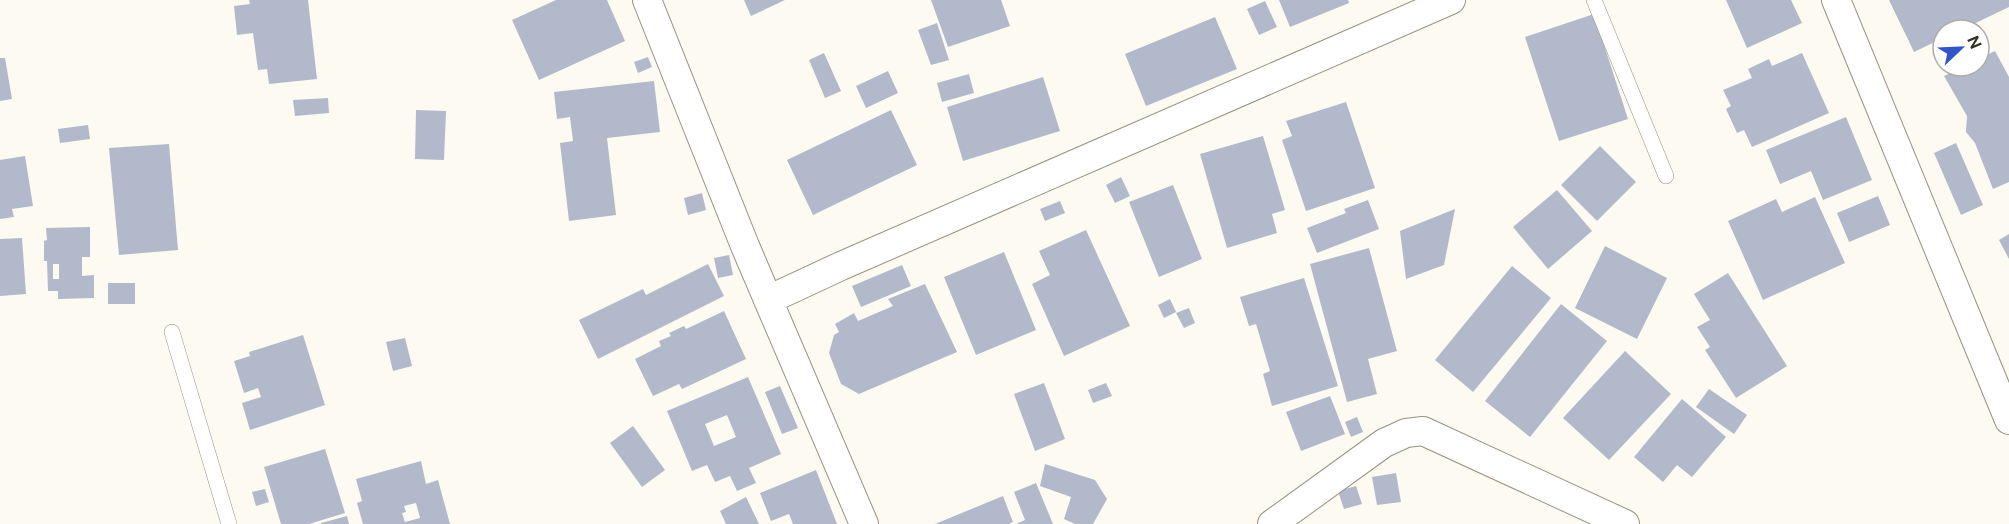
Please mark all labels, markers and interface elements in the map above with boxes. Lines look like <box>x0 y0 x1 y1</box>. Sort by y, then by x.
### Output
north arrow <box>1931 18 1991 78</box>
text: N <box>1963 33 1986 52</box>

